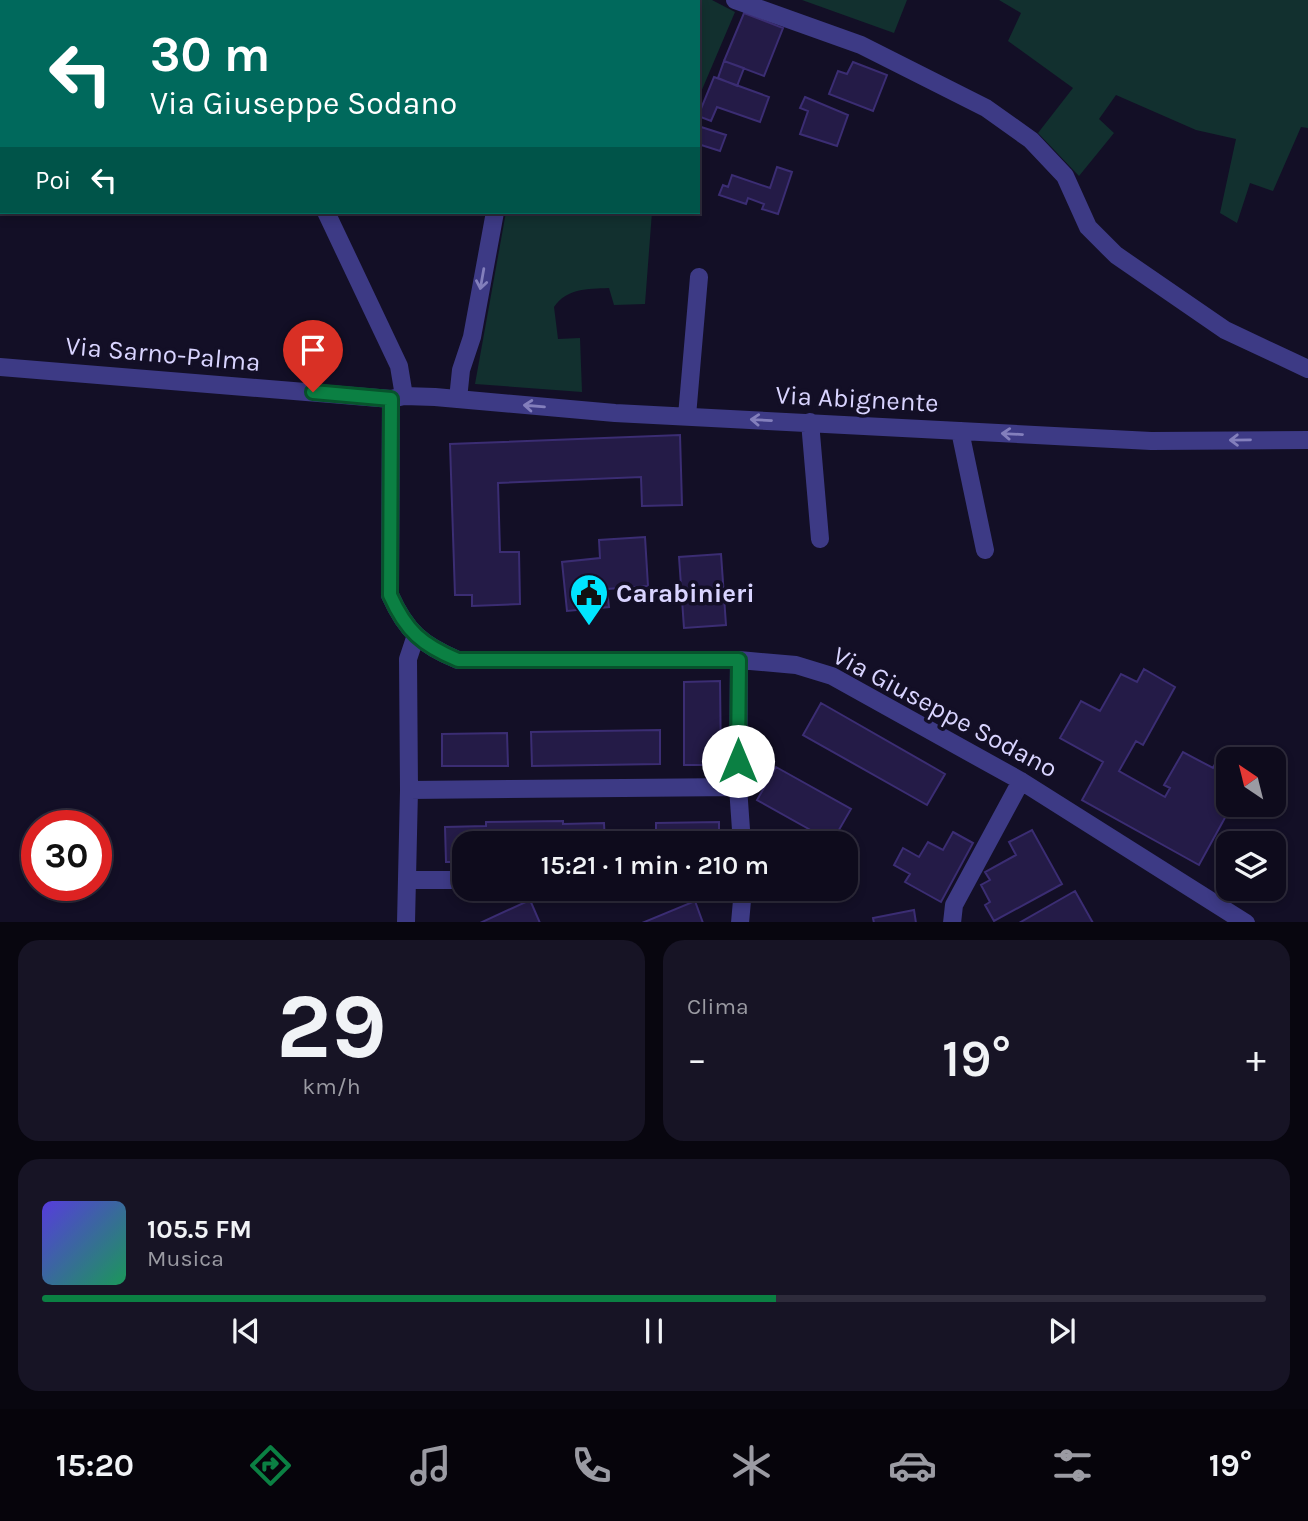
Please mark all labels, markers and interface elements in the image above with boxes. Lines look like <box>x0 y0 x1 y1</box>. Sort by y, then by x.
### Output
text: 30 m <box>150 26 270 83</box>
icon: left <box>35 28 126 119</box>
text: Via Giuseppe Sodano <box>150 85 457 122</box>
icon: left <box>85 161 123 199</box>
text: Poi <box>35 165 71 196</box>
one-way arrow <box>475 267 489 290</box>
pin <box>283 320 343 392</box>
street label: Via Sarno-Palma <box>64 330 262 378</box>
icon: arrive <box>294 331 332 369</box>
street label: Via Abignente <box>775 379 939 419</box>
one-way arrow <box>523 399 546 412</box>
one-way arrow <box>750 413 773 426</box>
one-way arrow <box>1001 427 1024 440</box>
one-way arrow <box>1229 434 1252 447</box>
public building icon: Carabinieri <box>568 572 610 627</box>
place label: Carabinieri <box>616 578 755 609</box>
street label: Via Giuseppe Sodano <box>828 640 1062 784</box>
position arrow <box>701 724 775 798</box>
north arrow <box>1216 747 1286 817</box>
map controls <box>1216 747 1286 901</box>
speed limit sign: 30 <box>21 810 112 901</box>
button: layers <box>1216 831 1286 901</box>
text: 15:21 · 1 min · 210 m <box>541 850 769 881</box>
text: 29 <box>276 974 387 1080</box>
text: Clima <box>687 993 749 1020</box>
text: 19° <box>942 1028 1011 1089</box>
text: − <box>687 1037 707 1082</box>
text: + <box>1246 1037 1266 1082</box>
text: km/h <box>302 1073 361 1100</box>
text: 105.5 FM <box>147 1214 252 1245</box>
text: Musica <box>147 1245 224 1272</box>
icon: previous <box>227 1312 265 1350</box>
icon: pause <box>635 1312 673 1350</box>
icon: next <box>1043 1312 1081 1350</box>
icon: directions <box>246 1441 295 1490</box>
icon: music <box>406 1441 455 1490</box>
icon: phone <box>567 1441 616 1490</box>
icon: climate <box>727 1441 776 1490</box>
icon: car <box>888 1441 937 1490</box>
icon: filters <box>1048 1441 1097 1490</box>
text: 15:20 <box>56 1447 134 1484</box>
text: 19° <box>1209 1447 1252 1484</box>

